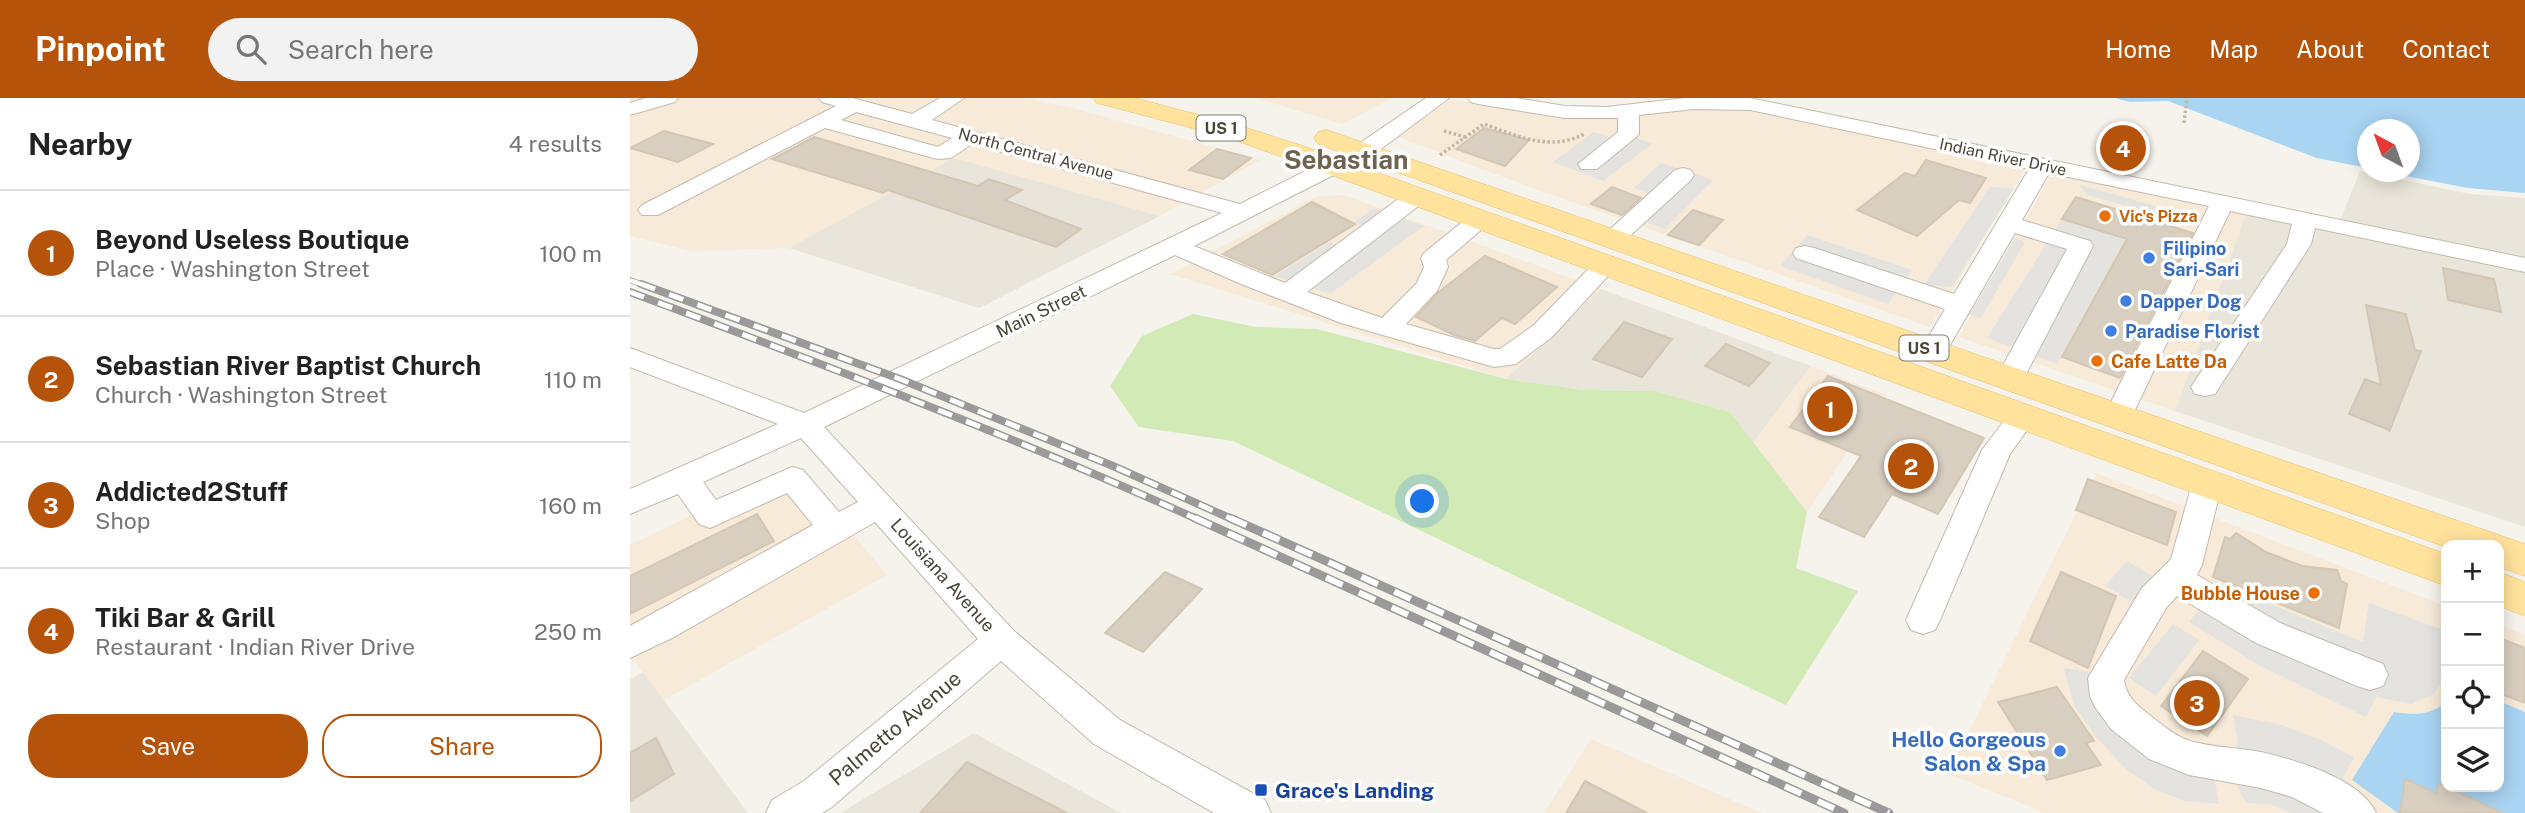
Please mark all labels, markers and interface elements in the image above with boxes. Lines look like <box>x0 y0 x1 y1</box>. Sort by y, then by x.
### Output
search box <box>208 18 698 81</box>
text: Pinpoint <box>35 30 166 68</box>
icon: search <box>232 30 270 68</box>
text: Search here <box>288 34 434 65</box>
text: Home <box>2105 35 2171 63</box>
text: Map <box>2209 35 2258 63</box>
text: About <box>2296 35 2364 63</box>
text: Contact <box>2402 35 2490 63</box>
road number: US 1 <box>1196 116 1246 140</box>
north arrow <box>2357 119 2420 182</box>
pin: 4 <box>2100 122 2146 174</box>
street label: North Central Avenue <box>956 124 1116 184</box>
text: Nearby <box>28 126 132 162</box>
text: 4 results <box>508 130 602 157</box>
street label: Indian River Drive <box>1938 134 2068 180</box>
district label: Sebastian <box>1284 144 1408 175</box>
place label: Vic's Pizza <box>2119 207 2198 226</box>
marker: Vic's Pizza <box>2097 208 2113 224</box>
text: Beyond Useless Boutique <box>95 224 409 255</box>
place label: Filipino Sari-Sari <box>2163 238 2239 280</box>
text: 1 <box>46 240 56 267</box>
text: 100 m <box>539 240 602 267</box>
marker: Filipino Sari-Sari <box>2141 250 2157 266</box>
text: Place · Washington Street <box>95 255 370 282</box>
street label: Main Street <box>992 280 1090 342</box>
place label: Dapper Dog <box>2140 291 2241 312</box>
marker: Dapper Dog <box>2118 293 2134 309</box>
place label: Paradise Florist <box>2125 321 2260 342</box>
marker: Paradise Florist <box>2103 323 2119 339</box>
road number: US 1 <box>1900 336 1948 360</box>
text: Sebastian River Baptist Church <box>95 350 481 381</box>
place label: Cafe Latte Da <box>2111 351 2227 372</box>
marker: Cafe Latte Da <box>2089 353 2105 369</box>
text: 2 <box>44 366 58 393</box>
text: 110 m <box>544 366 602 393</box>
text: Church · Washington Street <box>95 381 387 408</box>
pin: 1 <box>1807 383 1853 435</box>
pin: 2 <box>1888 440 1934 492</box>
text: Addicted2Stuff <box>95 476 288 507</box>
your location <box>1405 484 1439 518</box>
text: 3 <box>43 492 59 519</box>
text: 160 m <box>539 492 602 519</box>
text: Shop <box>95 507 150 534</box>
street label: Louisiana Avenue <box>887 514 999 636</box>
map controls <box>2441 540 2504 792</box>
button: + <box>2441 540 2504 603</box>
place label: Bubble House <box>2181 583 2300 604</box>
marker: Bubble House <box>2306 585 2322 601</box>
text: Tiki Bar & Grill <box>95 602 275 633</box>
button: − <box>2441 603 2504 666</box>
text: 4 <box>43 618 59 645</box>
text: 250 m <box>534 618 602 645</box>
text: Restaurant · Indian River Drive <box>95 633 415 660</box>
street label: Palmetto Avenue <box>824 666 966 790</box>
button: locate <box>2441 666 2504 729</box>
pin: 3 <box>2174 677 2220 729</box>
button: Save <box>28 714 308 778</box>
button: Share <box>322 714 602 778</box>
place label: Hello Gorgeous Salon & Spa <box>1891 727 2046 776</box>
button: layers <box>2441 729 2504 792</box>
marker: Hello Gorgeous Salon & Spa <box>2052 743 2068 759</box>
place label: Grace's Landing <box>1275 778 1434 803</box>
marker: Grace's Landing <box>1253 782 1269 798</box>

